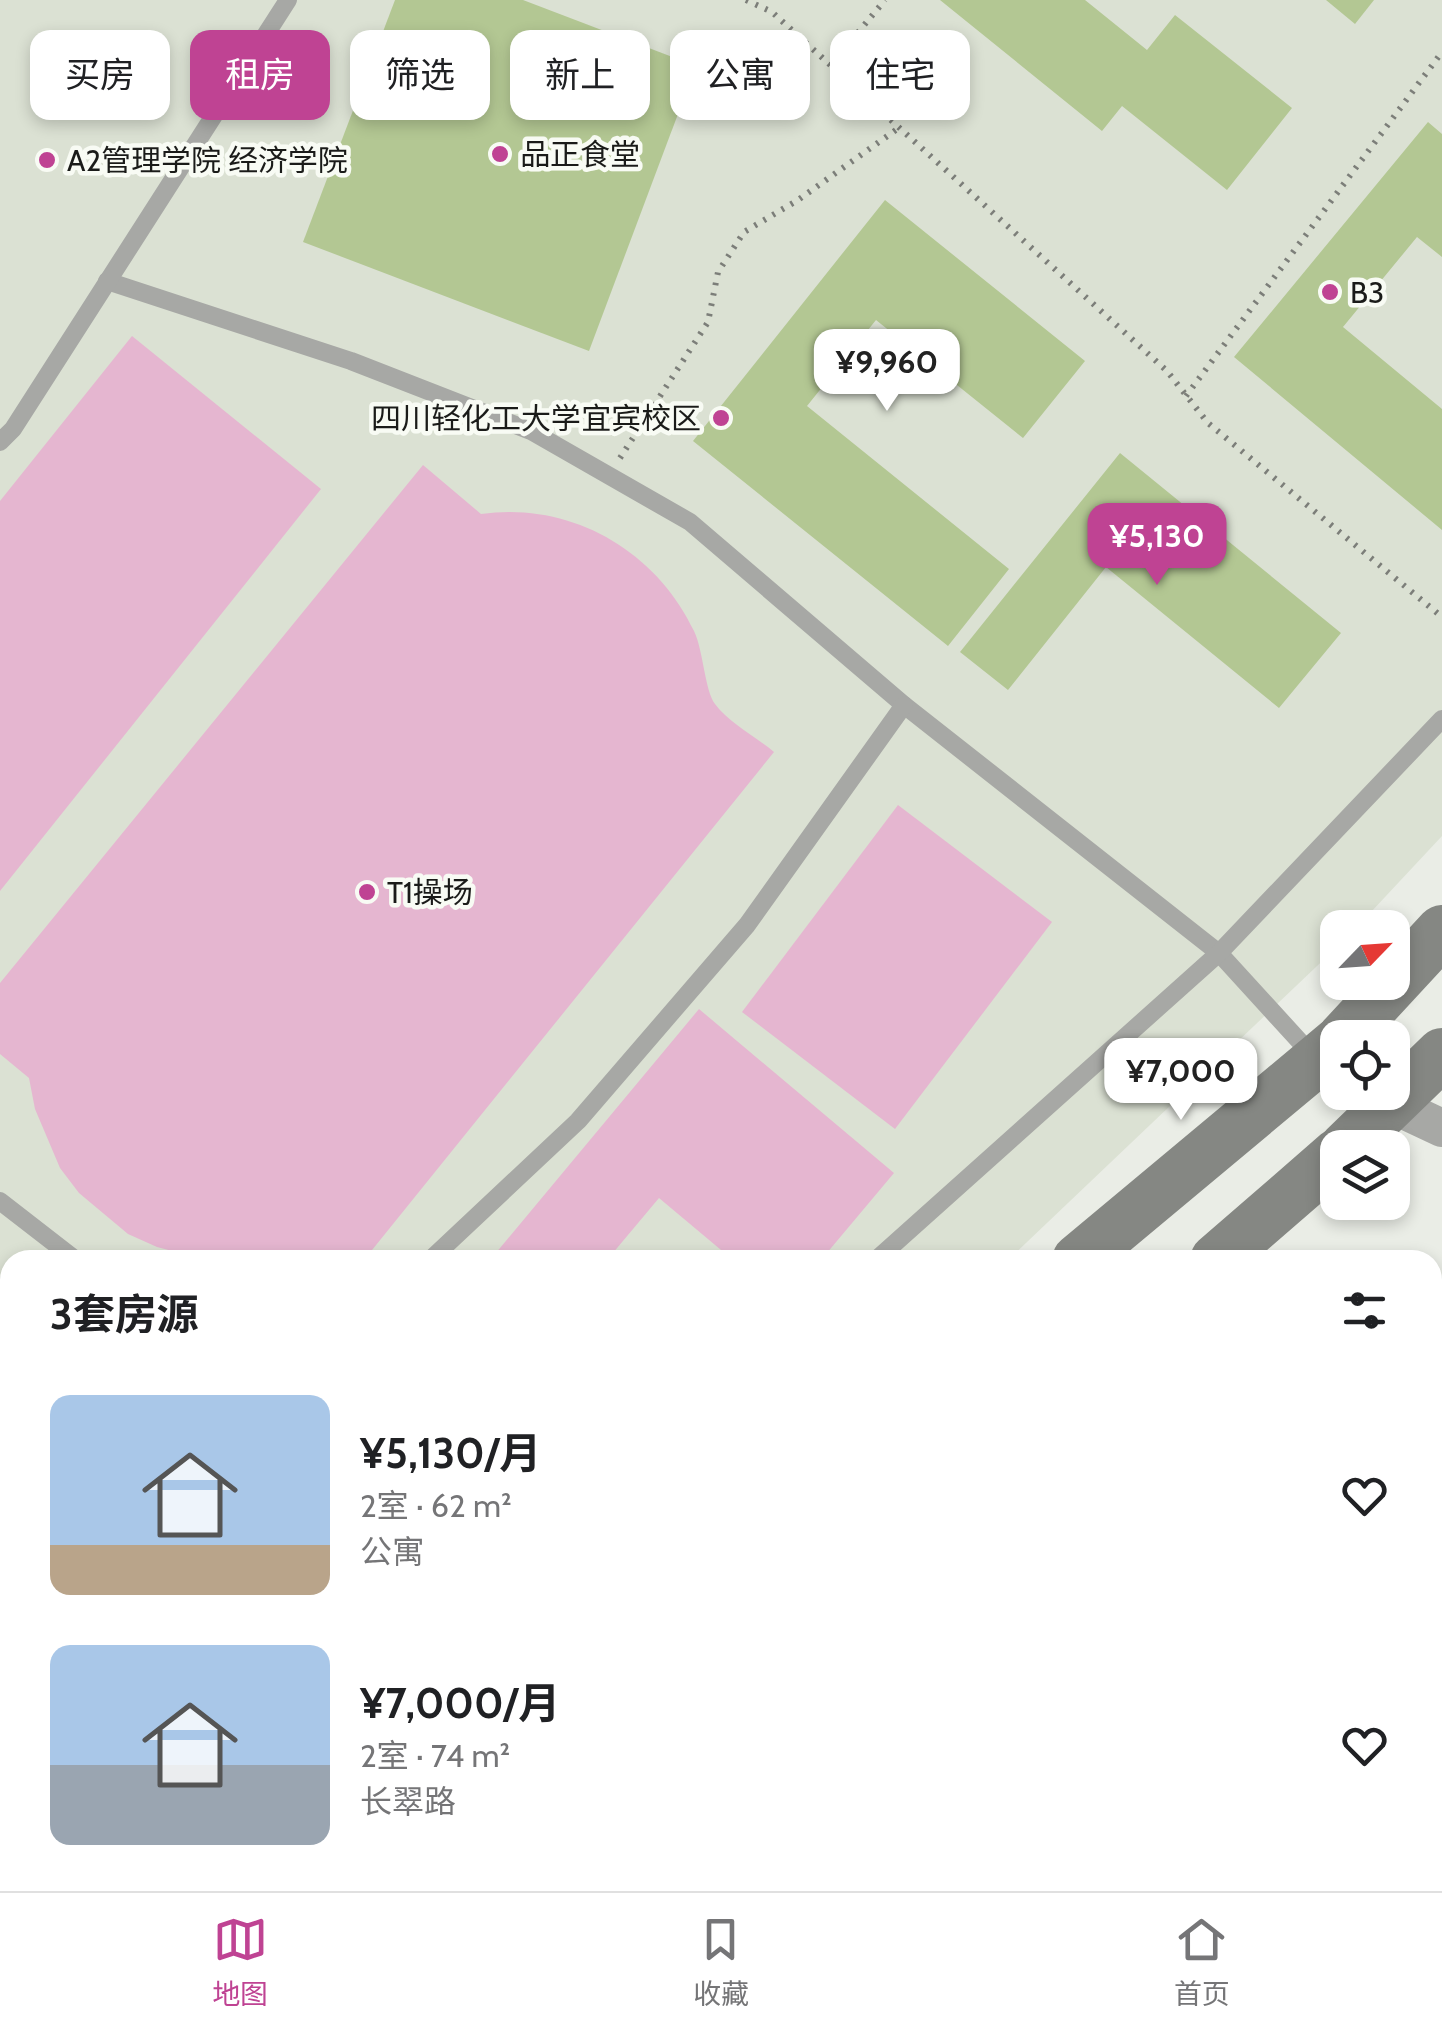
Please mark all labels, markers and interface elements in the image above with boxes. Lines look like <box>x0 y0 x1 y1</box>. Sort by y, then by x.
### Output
chip: 买房 <box>30 30 170 120</box>
chip: 租房 <box>190 30 330 120</box>
chip: 筛选 <box>350 30 490 120</box>
chip: 新上 <box>510 30 650 120</box>
chip: 公寓 <box>670 30 810 120</box>
chip: 住宅 <box>830 30 970 120</box>
place label: 品正食堂 <box>520 136 640 173</box>
place label: A2管理学院 经济学院 <box>67 142 348 179</box>
marker: 品正食堂 <box>489 143 511 165</box>
marker: A2管理学院 经济学院 <box>36 149 58 171</box>
place label: B3 <box>1350 274 1384 311</box>
marker: B3 <box>1319 281 1341 303</box>
pin: ¥9,960 <box>806 329 968 414</box>
text: ¥9,960 <box>836 342 938 381</box>
place label: 四川轻化工大学宜宾校区 <box>371 400 701 437</box>
marker: 四川轻化工大学宜宾校区 <box>710 407 732 429</box>
pin: ¥5,130 <box>1076 503 1238 588</box>
text: ¥5,130 <box>1109 516 1205 555</box>
place label: T1操场 <box>387 874 473 911</box>
marker: T1操场 <box>356 881 378 903</box>
north arrow <box>1320 910 1410 1000</box>
map controls <box>1320 910 1410 1220</box>
button: locate <box>1320 1020 1410 1110</box>
pin: ¥7,000 <box>1100 1038 1262 1123</box>
text: ¥7,000 <box>1126 1051 1236 1090</box>
button: layers <box>1320 1130 1410 1220</box>
icon: filters <box>1337 1283 1392 1338</box>
text: 3套房源 <box>50 1288 199 1340</box>
text: ¥5,130/月 <box>360 1427 541 1479</box>
icon: home <box>130 1435 250 1555</box>
icon: heart <box>1337 1468 1392 1523</box>
text: 2室 · 62 m² <box>360 1486 512 1525</box>
text: 公寓 <box>360 1532 424 1571</box>
text: ¥7,000/月 <box>360 1677 560 1729</box>
icon: home <box>130 1685 250 1805</box>
icon: heart <box>1337 1718 1392 1773</box>
text: 2室 · 74 m² <box>360 1736 510 1775</box>
text: 长翠路 <box>360 1782 456 1821</box>
tab: 地图 <box>212 1912 268 2012</box>
tab: 收藏 <box>693 1912 749 2012</box>
tab: 首页 <box>1174 1912 1230 2012</box>

